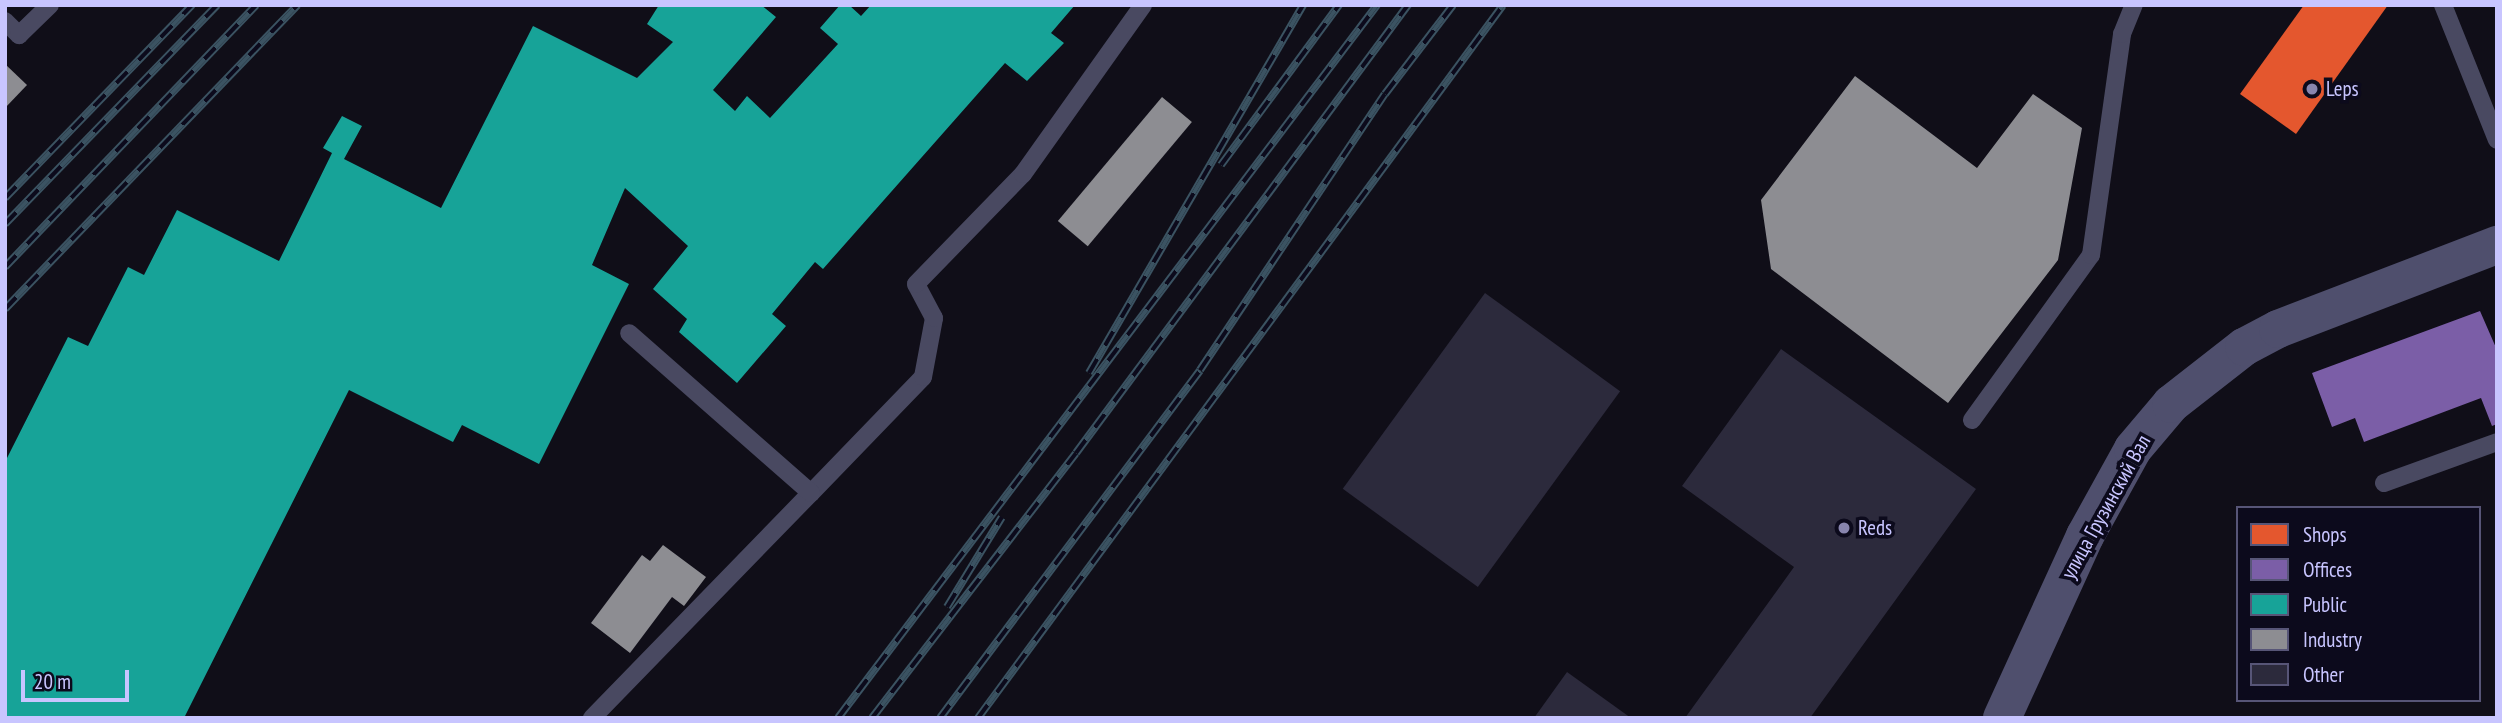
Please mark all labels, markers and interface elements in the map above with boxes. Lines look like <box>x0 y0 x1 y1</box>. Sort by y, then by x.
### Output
place label: Leps <box>2326 76 2359 102</box>
marker: Leps <box>2304 81 2320 97</box>
street label: улица Грузинский Вал <box>2056 430 2156 584</box>
legend <box>2236 506 2481 702</box>
place label: Reds <box>1858 515 1892 541</box>
marker: Reds <box>1836 520 1852 536</box>
text: Shops <box>2303 521 2347 548</box>
text: Offices <box>2303 556 2352 583</box>
text: Public <box>2303 591 2347 618</box>
text: Industry <box>2303 626 2362 653</box>
scale bar <box>24 656 133 700</box>
text: Other <box>2303 661 2344 688</box>
text: 20 m <box>34 668 71 695</box>

